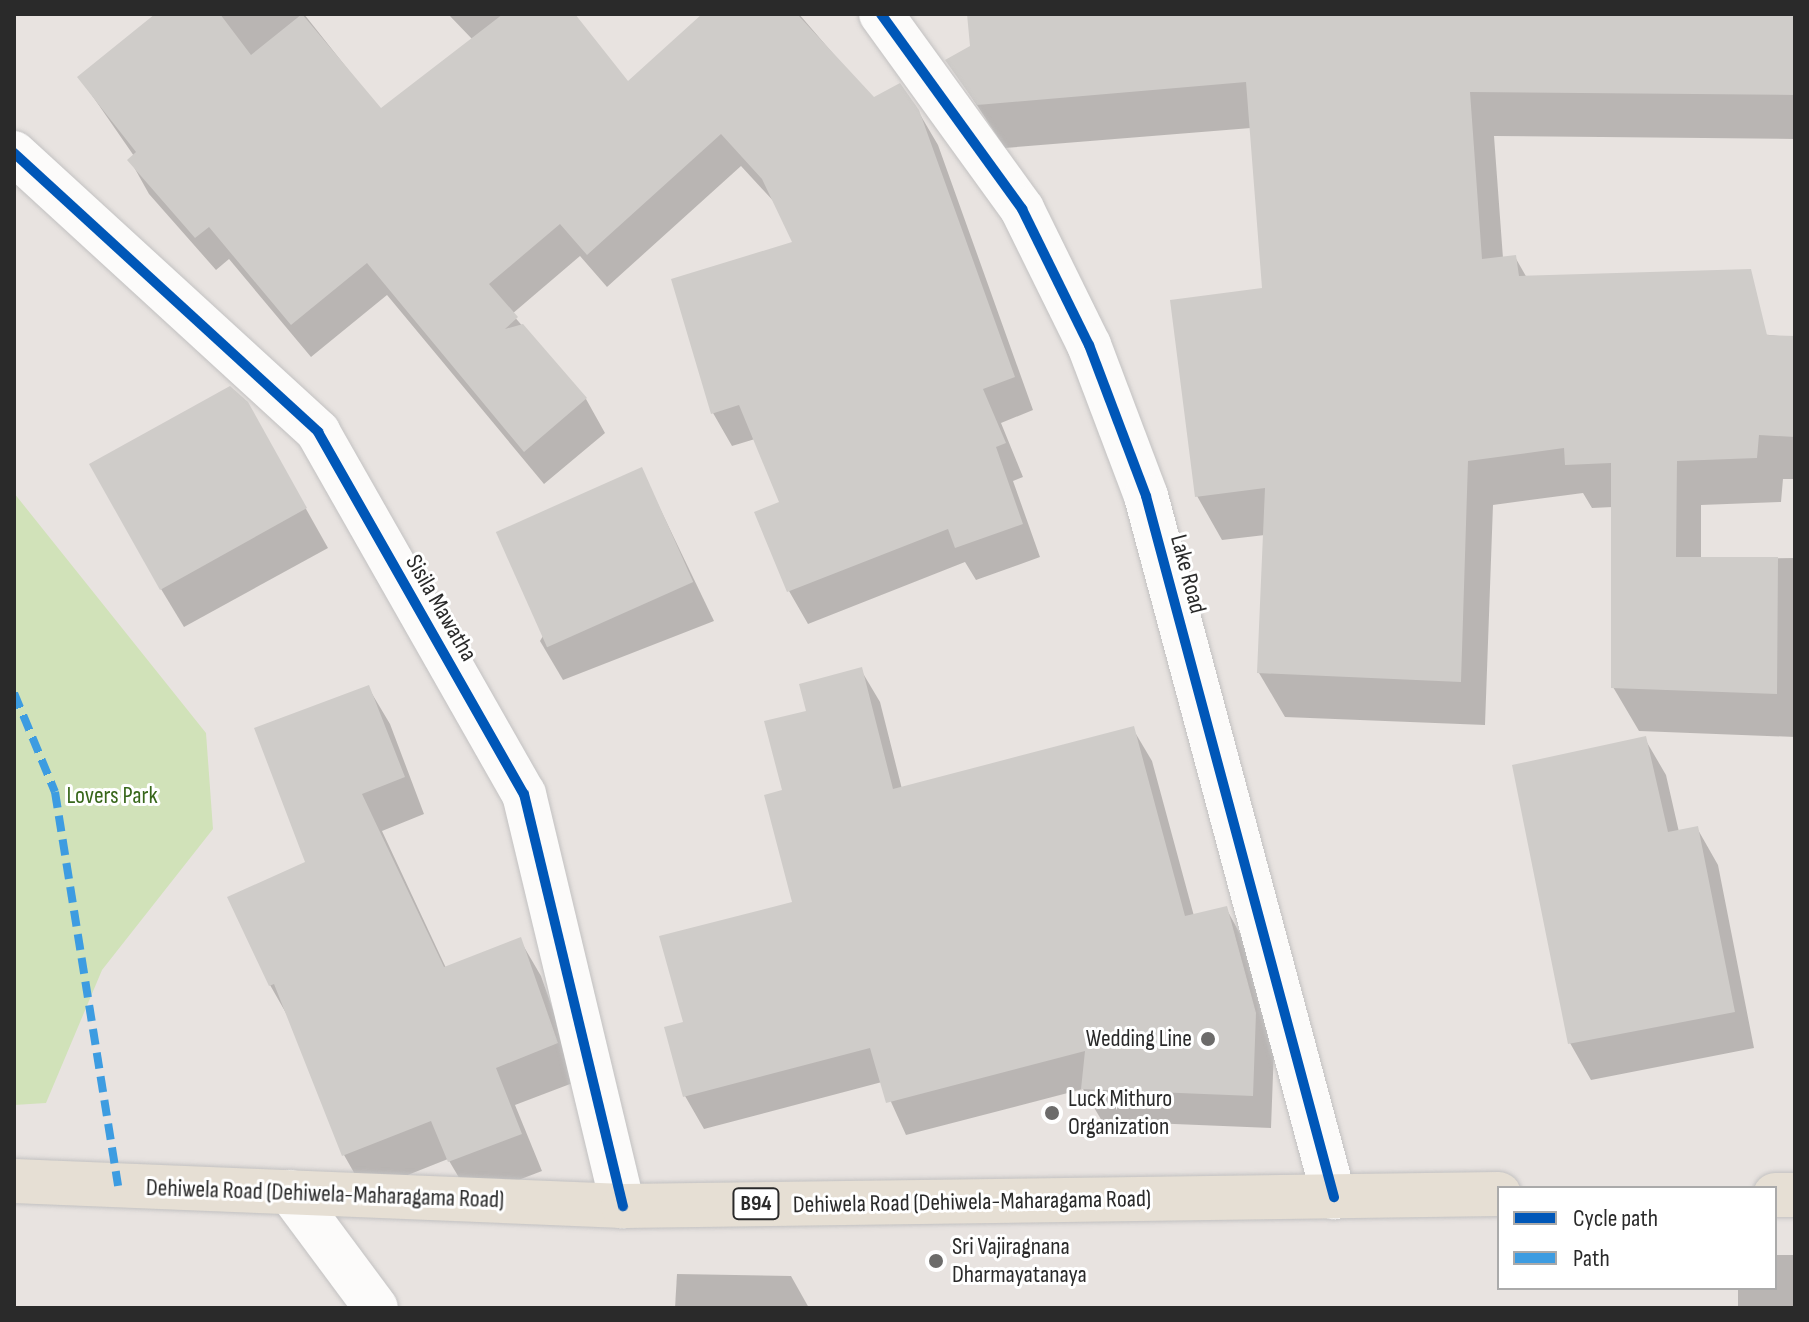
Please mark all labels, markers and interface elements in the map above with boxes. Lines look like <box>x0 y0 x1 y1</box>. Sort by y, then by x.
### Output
street label: Lake Road <box>1164 531 1212 617</box>
street label: Sisila Mawatha <box>399 550 483 666</box>
park label: Lovers Park <box>66 782 158 810</box>
place label: Wedding Line <box>1086 1025 1192 1053</box>
marker: Wedding Line <box>1199 1030 1217 1048</box>
place label: Luck Mithuro Organization <box>1068 1085 1172 1141</box>
marker: Luck Mithuro Organization <box>1043 1104 1061 1122</box>
street label: Dehiwela Road (Dehiwela-Maharagama Road) <box>145 1173 505 1215</box>
street label: Dehiwela Road (Dehiwela-Maharagama Road) <box>793 1184 1151 1220</box>
road number: B94 <box>732 1186 780 1222</box>
legend <box>1497 1186 1777 1290</box>
text: Cycle path <box>1573 1204 1658 1233</box>
place label: Sri Vajiragnana Dharmayatanaya <box>952 1233 1087 1289</box>
text: Path <box>1573 1244 1610 1273</box>
marker: Sri Vajiragnana Dharmayatanaya <box>927 1252 945 1270</box>

